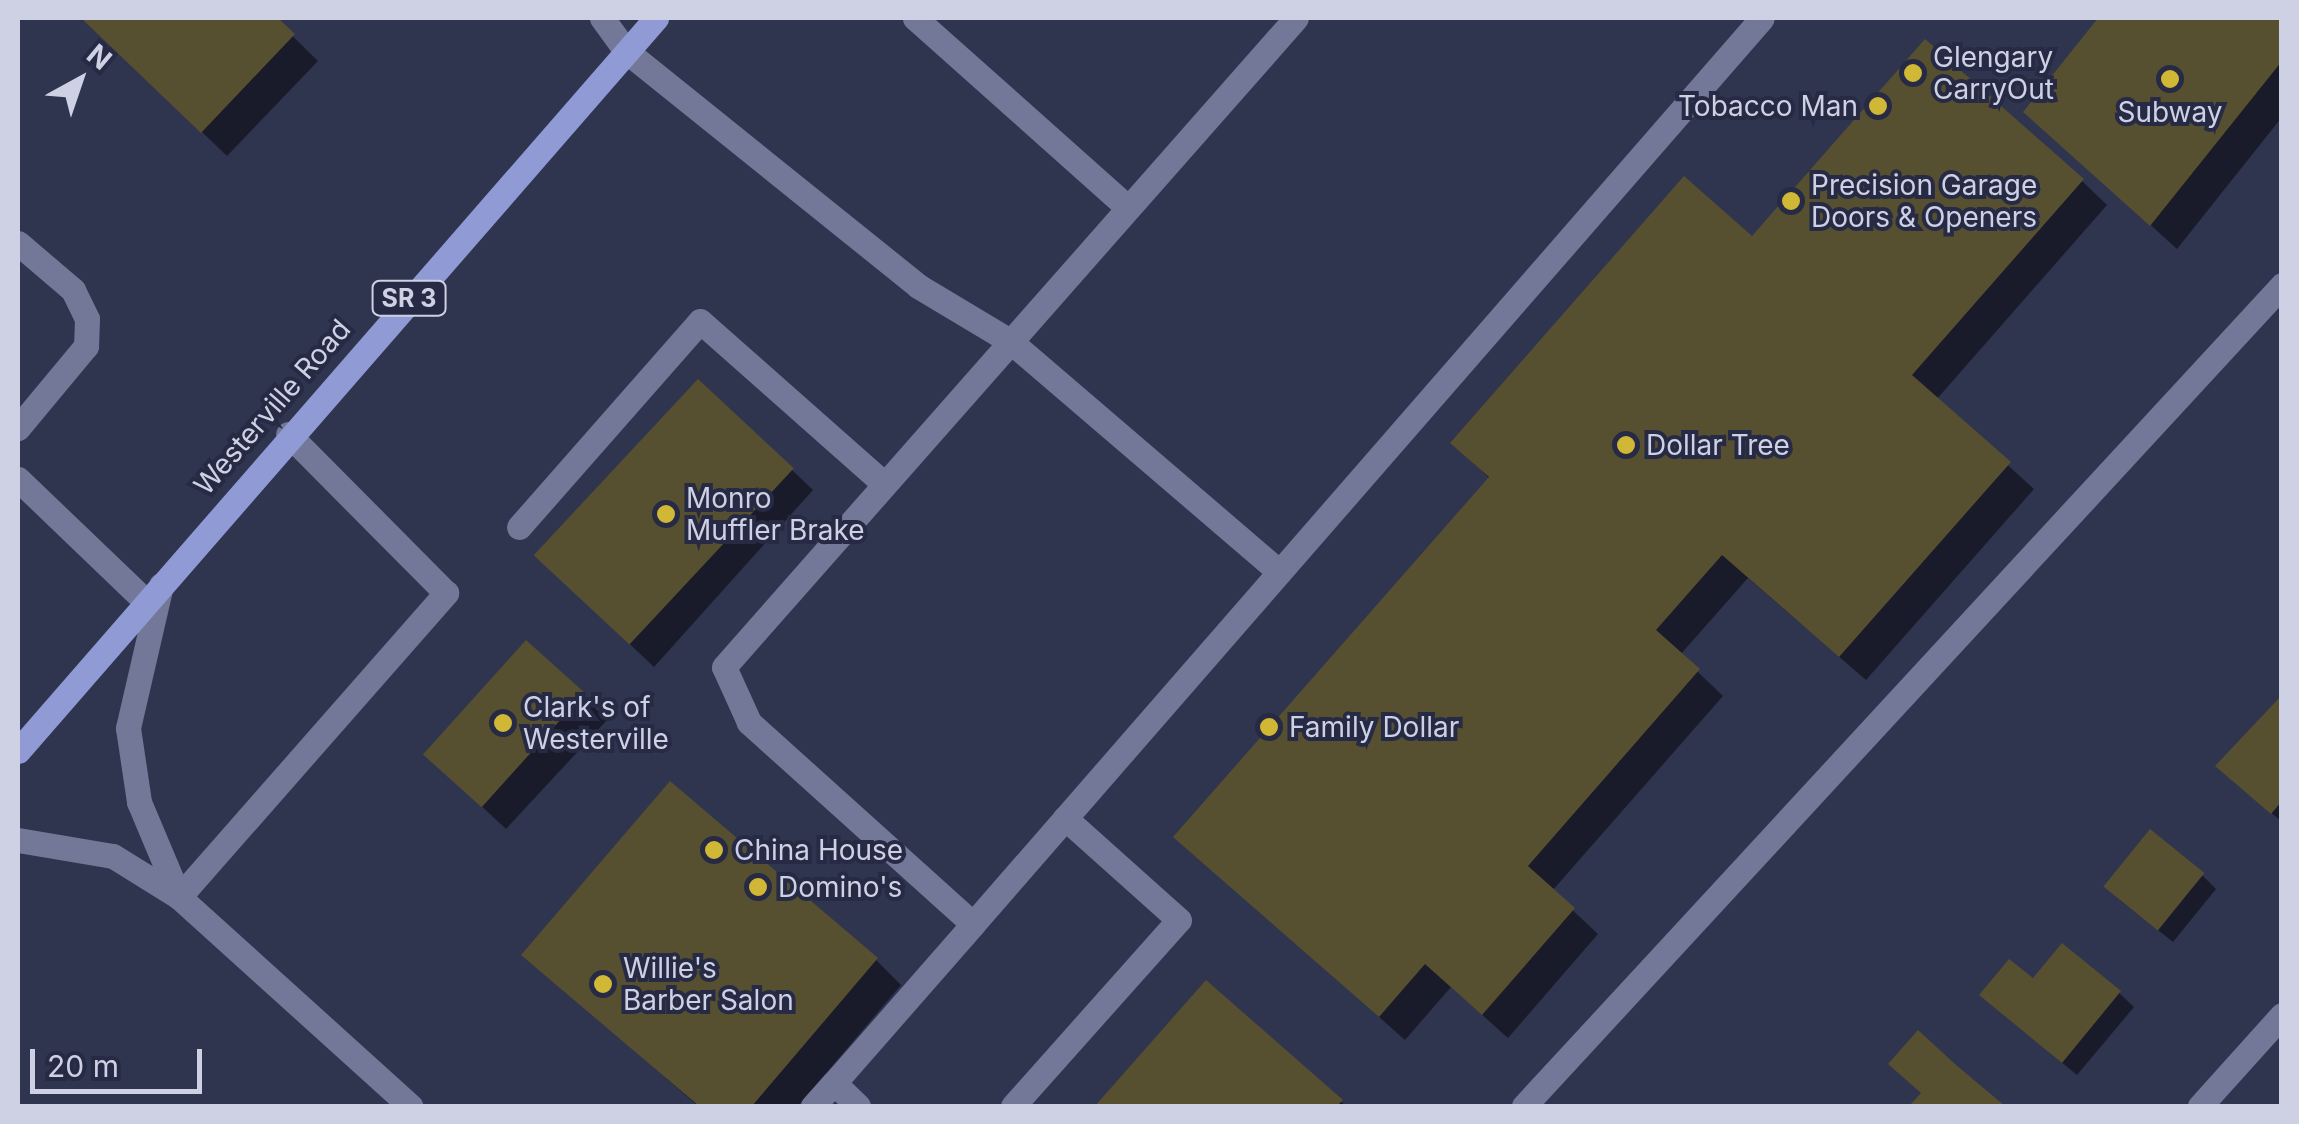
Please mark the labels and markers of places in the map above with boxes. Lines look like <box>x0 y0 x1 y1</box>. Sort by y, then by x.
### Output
place label: Glengary CarryOut <box>1933 40 2054 106</box>
marker: Glengary CarryOut <box>1902 62 1924 84</box>
marker: Subway <box>2159 68 2181 90</box>
place label: Tobacco Man <box>1678 89 1858 123</box>
marker: Tobacco Man <box>1867 95 1889 117</box>
place label: Subway <box>2117 95 2223 129</box>
place label: Precision Garage Doors & Openers <box>1811 168 2037 234</box>
marker: Precision Garage Doors & Openers <box>1780 190 1802 212</box>
place label: Dollar Tree <box>1646 428 1790 462</box>
marker: Dollar Tree <box>1615 434 1637 456</box>
place label: Monro Muffler Brake <box>686 481 865 547</box>
marker: Monro Muffler Brake <box>655 503 677 525</box>
place label: Clark's of Westerville <box>523 690 669 756</box>
place label: Family Dollar <box>1289 710 1459 744</box>
marker: Clark's of Westerville <box>492 712 514 734</box>
marker: Family Dollar <box>1258 716 1280 738</box>
place label: China House <box>734 833 903 867</box>
marker: China House <box>703 839 725 861</box>
place label: Domino's <box>778 870 902 904</box>
marker: Domino's <box>747 876 769 898</box>
place label: Willie's Barber Salon <box>623 951 794 1017</box>
marker: Willie's Barber Salon <box>592 973 614 995</box>

